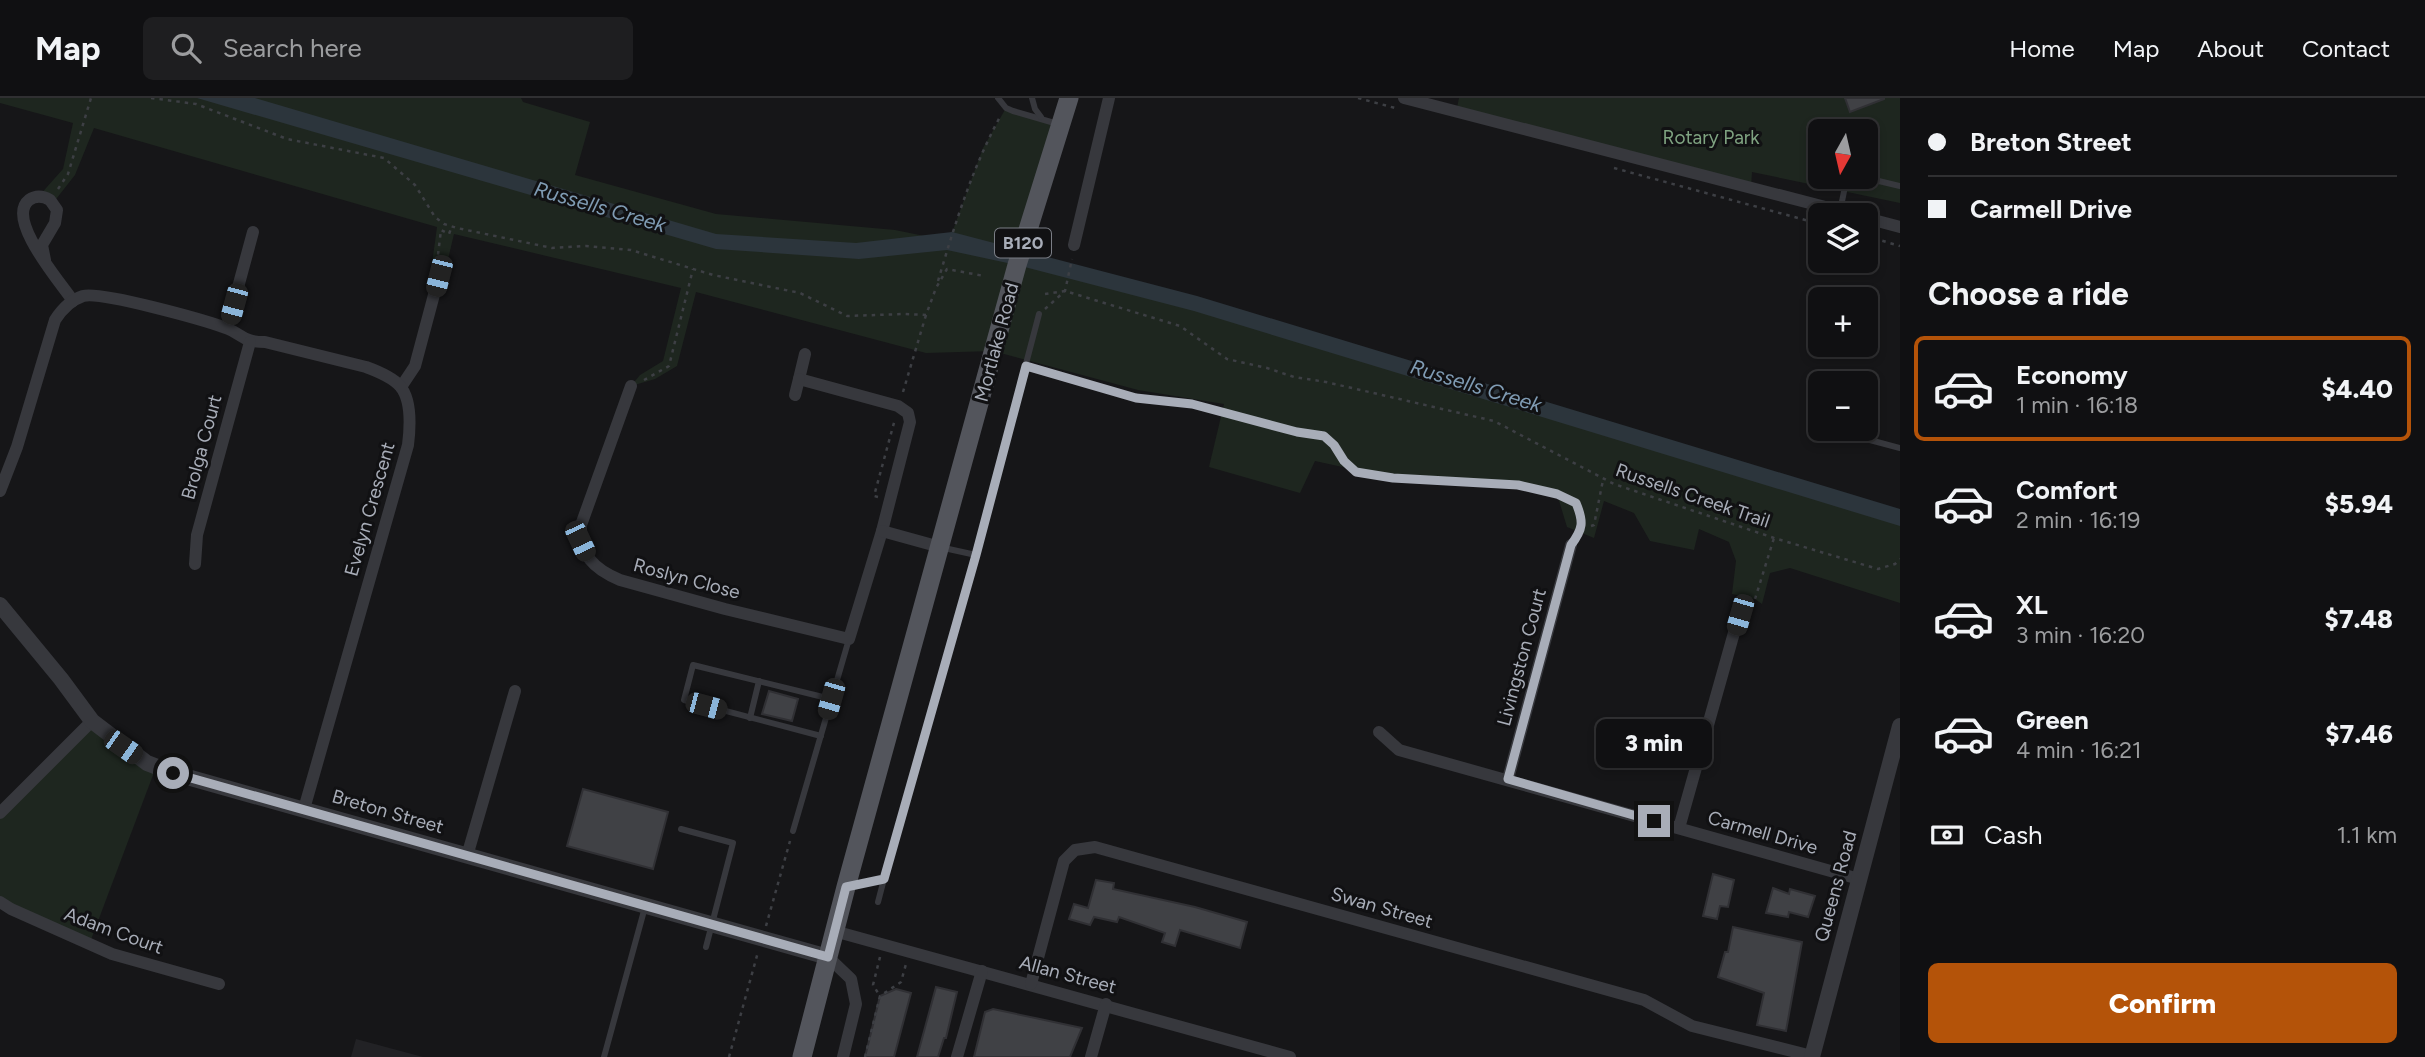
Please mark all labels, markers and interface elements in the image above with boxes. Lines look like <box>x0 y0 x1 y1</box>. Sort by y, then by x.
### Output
search box <box>143 17 633 80</box>
text: Map <box>35 29 101 68</box>
icon: search <box>167 29 205 67</box>
text: Search here <box>223 32 362 64</box>
text: Home <box>2009 34 2075 63</box>
text: Map <box>2113 34 2159 63</box>
text: About <box>2197 34 2264 63</box>
text: Contact <box>2302 34 2390 63</box>
north arrow <box>1808 119 1878 189</box>
map controls <box>1808 119 1878 441</box>
park label: Rotary Park <box>1663 126 1760 149</box>
text: Breton Street <box>1970 126 2132 158</box>
water label: Russells Creek <box>531 176 670 237</box>
text: Carmell Drive <box>1970 193 2132 225</box>
button: layers <box>1808 203 1878 273</box>
road number: B120 <box>995 228 1051 258</box>
car <box>424 253 455 299</box>
text: Choose a ride <box>1928 275 2129 313</box>
street label: Mortlake Road <box>970 280 1023 404</box>
car <box>219 281 250 327</box>
button: + <box>1808 287 1878 357</box>
water label: Russells Creek <box>1407 354 1546 418</box>
icon: car <box>1932 357 1995 420</box>
text: Economy <box>2016 359 2128 391</box>
button: − <box>1808 371 1878 441</box>
text: $4.40 <box>2322 373 2393 405</box>
text: 1 min · 16:18 <box>2016 391 2138 419</box>
street label: Brolga Court <box>176 392 227 502</box>
street label: Evelyn Crescent <box>339 439 400 579</box>
street label: Russells Creek Trail <box>1613 458 1773 533</box>
icon: car <box>1932 472 1995 535</box>
text: Comfort <box>2016 474 2118 506</box>
text: $5.94 <box>2325 488 2393 520</box>
text: 2 min · 16:19 <box>2016 506 2140 534</box>
car <box>562 518 599 564</box>
street label: Roslyn Close <box>631 553 743 604</box>
street label: Livingston Court <box>1492 586 1551 728</box>
icon: car <box>1932 587 1995 650</box>
text: XL <box>2016 589 2048 621</box>
car <box>1725 592 1756 638</box>
text: $7.48 <box>2325 603 2393 635</box>
text: 3 min · 16:20 <box>2016 621 2145 649</box>
car <box>816 676 847 722</box>
car <box>683 690 730 722</box>
icon: car <box>1932 702 1995 765</box>
text: Green <box>2016 704 2089 736</box>
text: $7.46 <box>2325 718 2393 750</box>
callout: 3 min <box>1596 720 1712 768</box>
car <box>100 726 147 768</box>
text: 3 min <box>1625 729 1683 757</box>
text: 4 min · 16:21 <box>2016 736 2142 764</box>
route start <box>157 757 189 789</box>
street label: Breton Street <box>329 785 446 838</box>
route end <box>1638 805 1670 837</box>
street label: Carmell Drive <box>1705 806 1821 859</box>
icon: cash <box>1928 816 1966 854</box>
text: Cash <box>1984 819 2043 851</box>
text: 1.1 km <box>2337 821 2397 849</box>
street label: Queens Road <box>1810 828 1861 944</box>
street label: Swan Street <box>1328 882 1435 933</box>
street label: Adam Court <box>61 902 166 959</box>
street label: Allan Street <box>1017 951 1119 998</box>
button: Confirm <box>1928 963 2397 1043</box>

